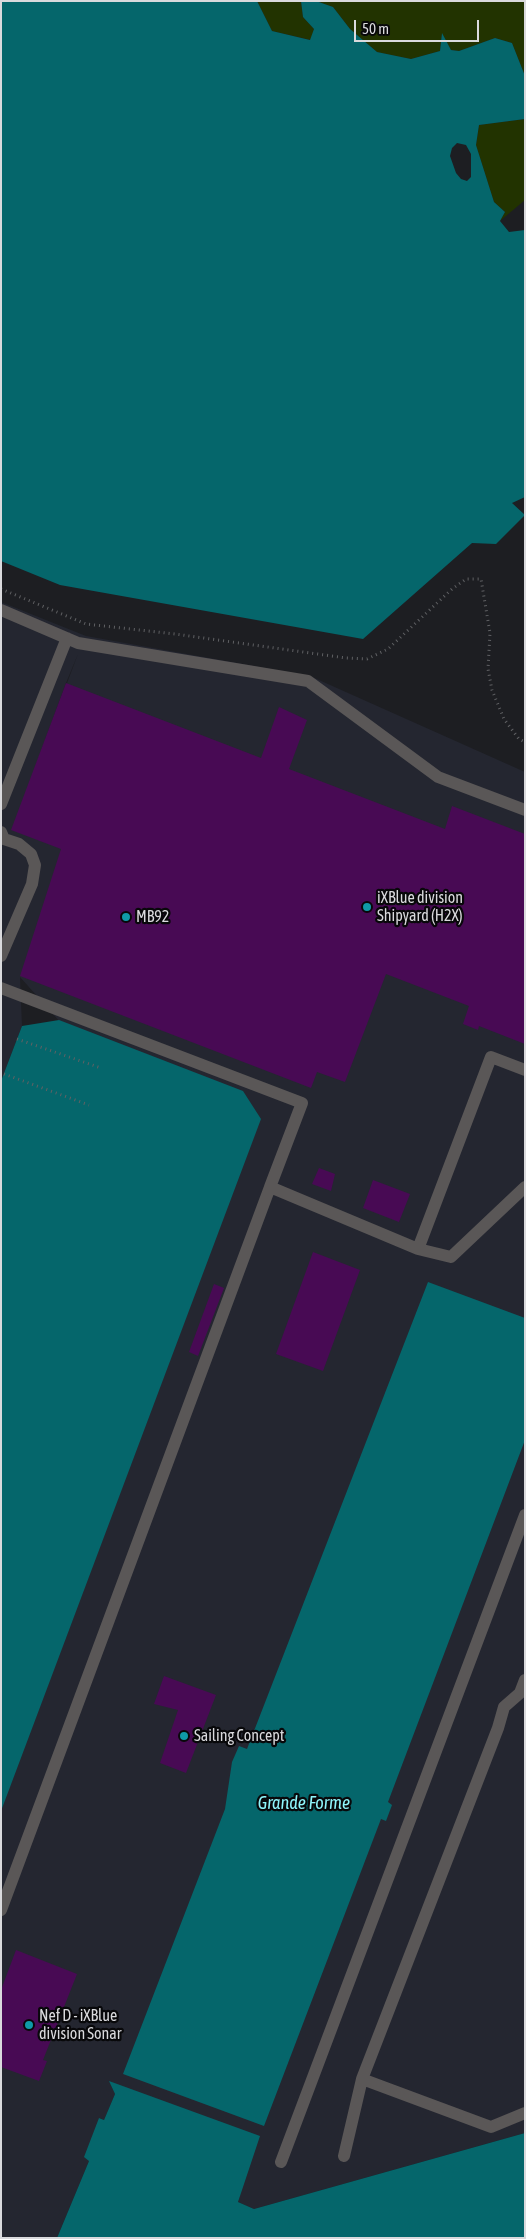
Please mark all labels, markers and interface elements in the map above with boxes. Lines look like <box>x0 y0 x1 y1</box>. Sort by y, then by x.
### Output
scale bar <box>356 10 481 42</box>
text: 50 m <box>362 20 389 37</box>
place label: iXBlue division Shipyard (H2X) <box>377 888 463 926</box>
marker: iXBlue division Shipyard (H2X) <box>361 901 373 913</box>
place label: MB92 <box>136 907 169 927</box>
marker: MB92 <box>120 911 132 923</box>
place label: Sailing Concept <box>194 1726 284 1746</box>
marker: Sailing Concept <box>178 1730 190 1742</box>
water label: Grande Forme <box>258 1792 350 1814</box>
place label: Nef D - iXBlue division Sonar <box>39 2006 121 2044</box>
marker: Nef D - iXBlue division Sonar <box>23 2019 35 2031</box>

